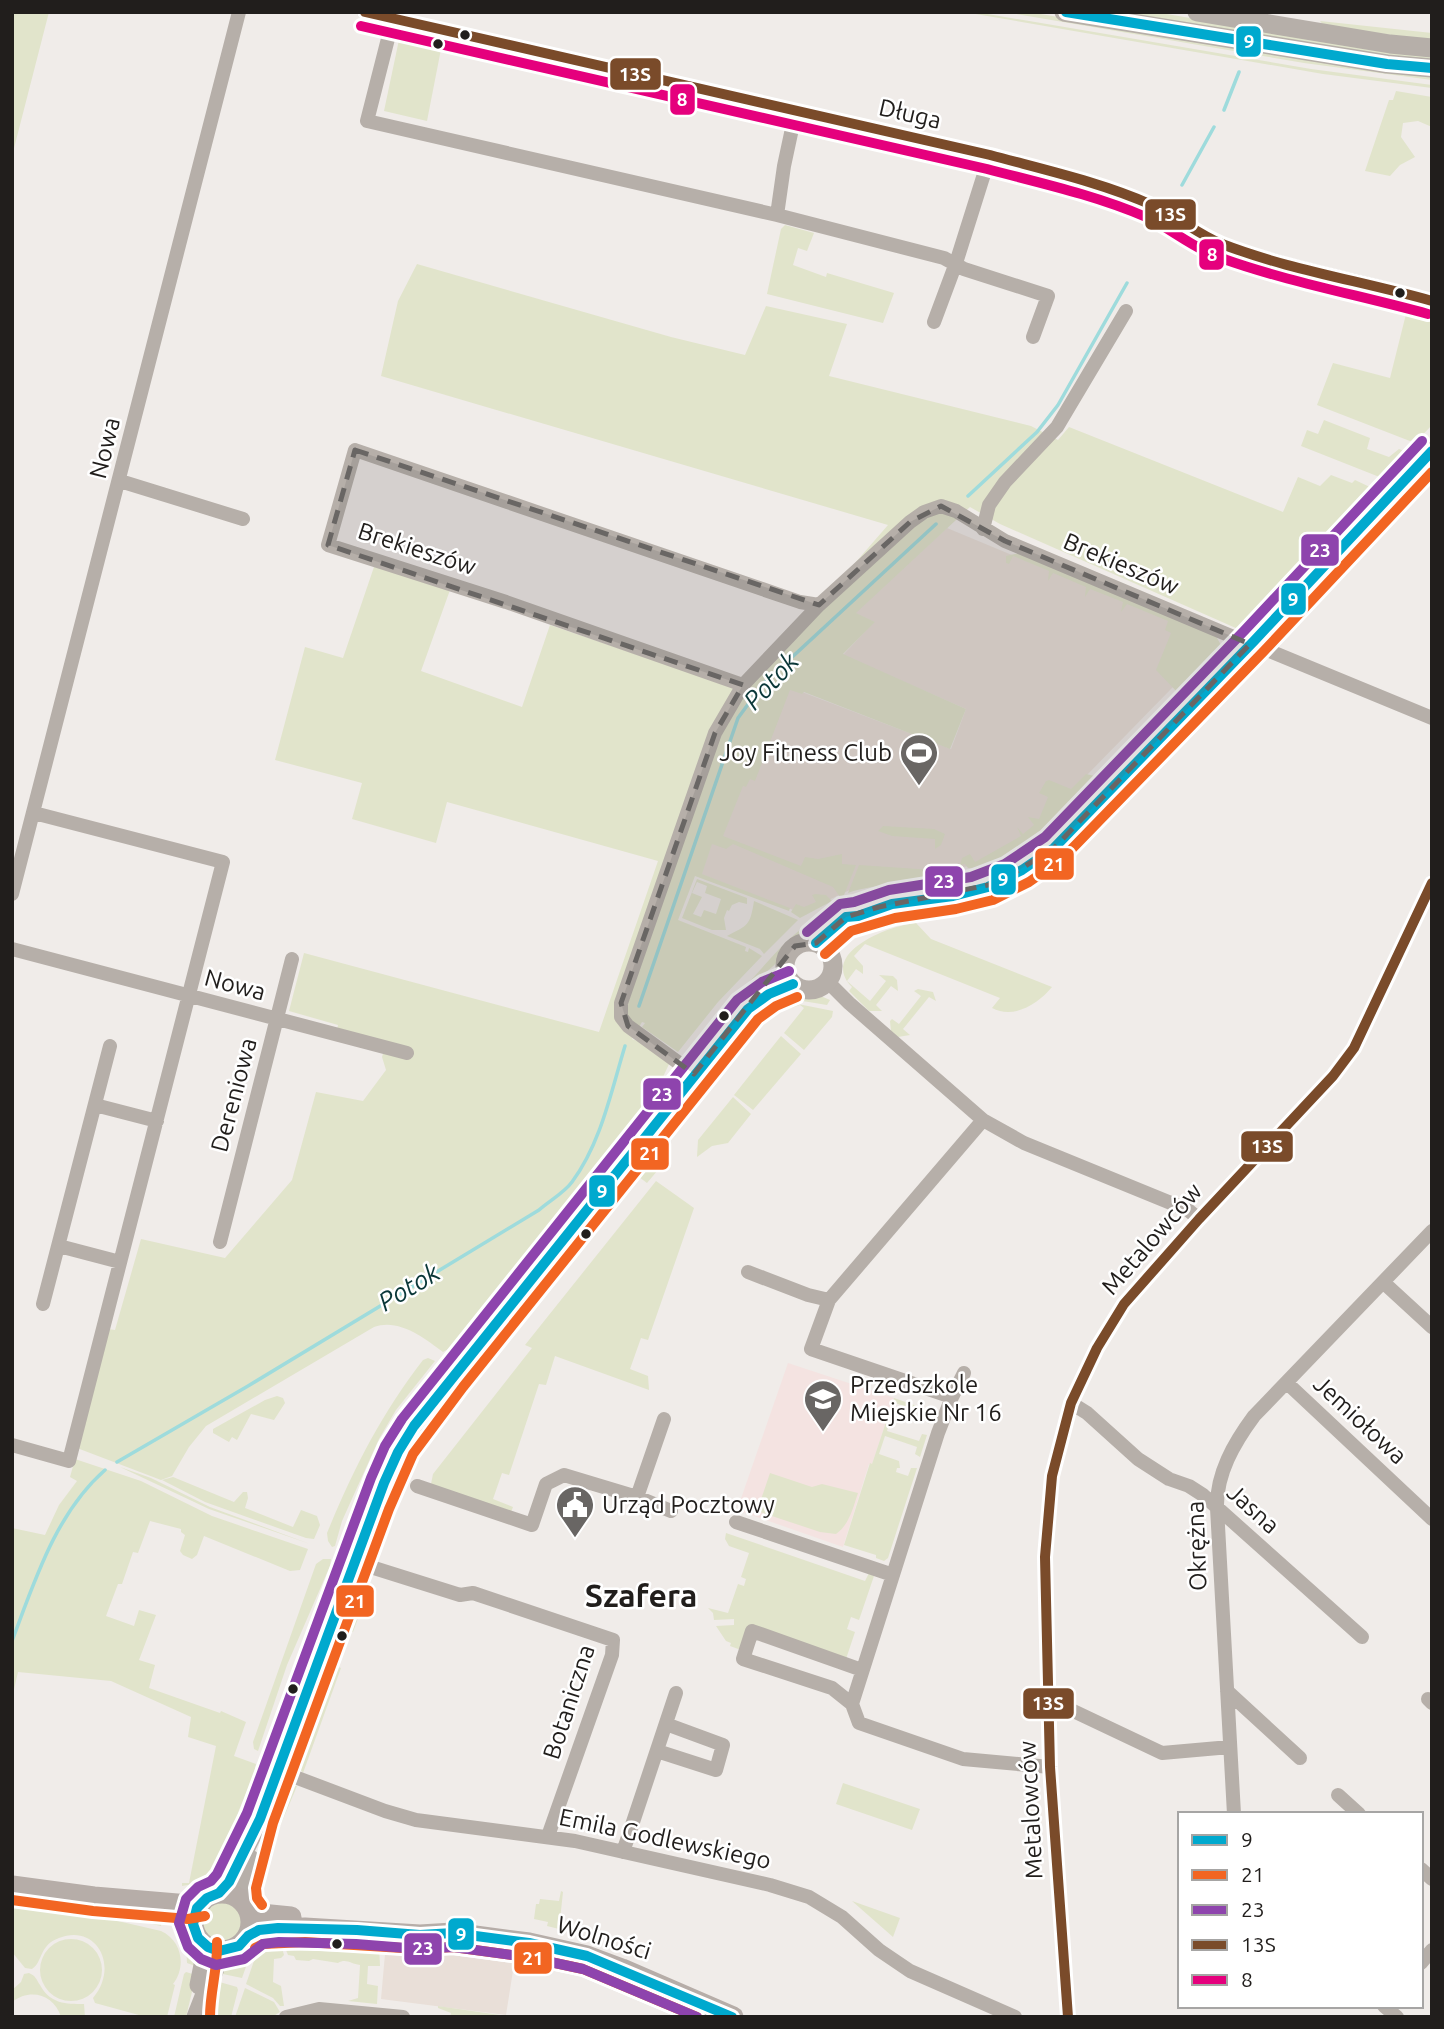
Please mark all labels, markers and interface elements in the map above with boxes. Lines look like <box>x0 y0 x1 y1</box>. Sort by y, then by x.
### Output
line badge: 9 <box>1235 25 1262 58</box>
unlabelled marker <box>458 28 472 42</box>
text: 9 <box>1244 30 1254 52</box>
unlabelled marker <box>431 37 445 51</box>
line badge: 13S <box>609 57 662 91</box>
text: 13S <box>619 63 651 85</box>
line badge: 8 <box>669 83 696 116</box>
text: 8 <box>677 88 687 110</box>
street label: Długa <box>876 93 944 134</box>
line badge: 13S <box>1144 198 1197 231</box>
text: 13S <box>1154 203 1186 225</box>
line badge: 8 <box>1198 238 1225 271</box>
text: 8 <box>1207 243 1217 265</box>
unlabelled marker <box>1393 286 1407 300</box>
street label: Nowa <box>84 414 125 481</box>
street label: Brekieszów <box>355 517 480 580</box>
street label: Brekieszów <box>1059 527 1183 600</box>
line badge: 23 <box>1300 533 1340 567</box>
text: 23 <box>1309 539 1331 561</box>
line badge: 9 <box>1280 582 1307 616</box>
text: 9 <box>1288 588 1298 610</box>
water label: Potok <box>737 646 804 715</box>
sports icon: Joy Fitness Club <box>898 732 940 787</box>
place label: Joy Fitness Club <box>719 739 892 766</box>
line badge: 21 <box>1034 847 1075 881</box>
text: 21 <box>1043 853 1065 875</box>
line badge: 9 <box>990 863 1017 896</box>
line badge: 23 <box>924 865 964 898</box>
text: 9 <box>998 868 1008 890</box>
text: 23 <box>933 870 955 892</box>
street label: Nowa <box>202 963 269 1006</box>
unlabelled marker <box>717 1009 731 1023</box>
street label: Dereniowa <box>205 1035 262 1155</box>
line badge: 23 <box>642 1077 682 1111</box>
text: 23 <box>651 1083 673 1105</box>
line badge: 13S <box>1240 1130 1294 1163</box>
text: 13S <box>1251 1135 1283 1157</box>
line badge: 21 <box>630 1137 670 1171</box>
text: 21 <box>639 1142 661 1164</box>
line badge: 9 <box>588 1174 616 1208</box>
street label: Metalowców <box>1096 1177 1207 1300</box>
text: 9 <box>597 1180 607 1202</box>
unlabelled marker <box>579 1227 593 1241</box>
water label: Potok <box>373 1257 445 1316</box>
street label: Jemiołowa <box>1308 1370 1412 1469</box>
place label: Przedszkole Miejskie Nr 16 <box>850 1371 1002 1426</box>
school or university icon: Przedszkole Miejskie Nr 16 <box>802 1378 844 1433</box>
street label: Jasna <box>1222 1478 1285 1539</box>
public building icon: Urząd Pocztowy <box>554 1484 596 1539</box>
place label: Urząd Pocztowy <box>602 1491 775 1518</box>
street label: Okrężna <box>1181 1500 1212 1592</box>
district label: Szafera <box>585 1577 697 1613</box>
line badge: 21 <box>335 1584 375 1618</box>
text: 21 <box>344 1590 366 1612</box>
unlabelled marker <box>335 1629 349 1643</box>
street label: Botaniczna <box>537 1641 600 1763</box>
unlabelled marker <box>286 1682 300 1696</box>
line badge: 13S <box>1022 1687 1075 1720</box>
text: 13S <box>1032 1692 1064 1714</box>
street label: Metalowców <box>1013 1740 1048 1880</box>
street label: Emila Godlewskiego <box>557 1803 773 1874</box>
legend <box>1178 1812 1423 2008</box>
text: 9 <box>1241 1827 1253 1851</box>
text: 21 <box>1241 1862 1265 1886</box>
text: 23 <box>1241 1897 1265 1921</box>
street label: Wolności <box>554 1910 655 1965</box>
line badge: 9 <box>447 1917 475 1951</box>
text: 9 <box>456 1923 466 1945</box>
line badge: 23 <box>403 1932 443 1966</box>
text: 13S <box>1241 1932 1276 1956</box>
unlabelled marker <box>330 1937 344 1951</box>
text: 23 <box>412 1937 434 1959</box>
line badge: 21 <box>513 1941 553 1975</box>
text: 21 <box>522 1947 544 1969</box>
text: 8 <box>1241 1967 1253 1991</box>

